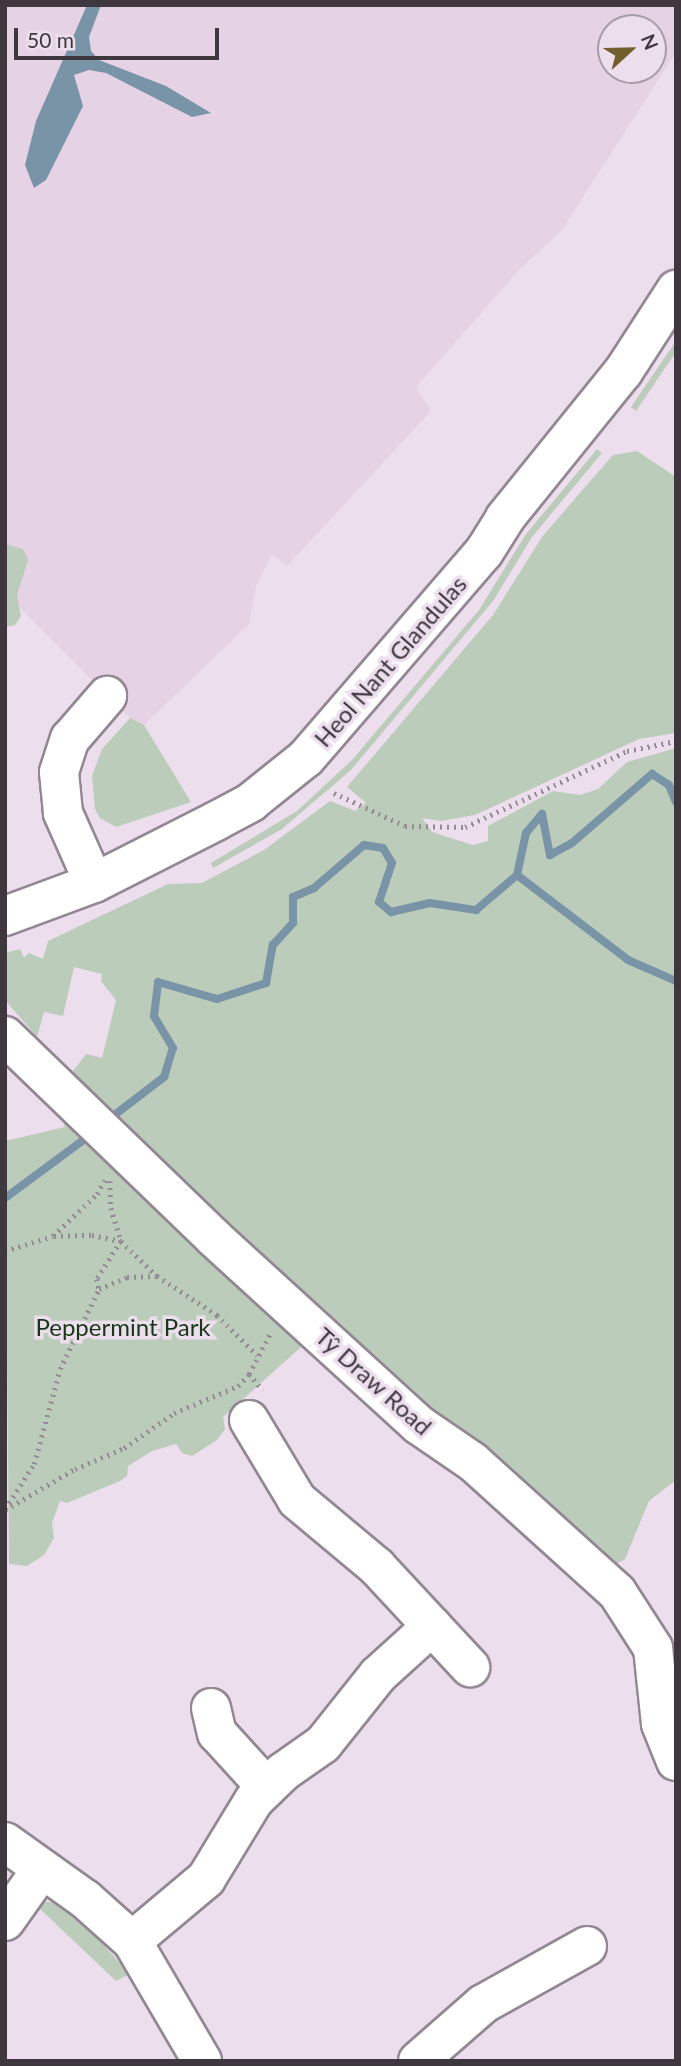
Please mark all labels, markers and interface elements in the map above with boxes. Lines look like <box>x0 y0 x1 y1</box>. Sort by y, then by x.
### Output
scale bar <box>18 14 222 58</box>
north arrow <box>597 14 667 84</box>
text: 50 m <box>27 27 74 52</box>
text: N <box>637 31 663 53</box>
street label: Heol Nant Glandulas <box>308 570 472 752</box>
park label: Peppermint Park <box>35 1313 211 1341</box>
street label: Tŷ Draw Road <box>310 1321 438 1441</box>

